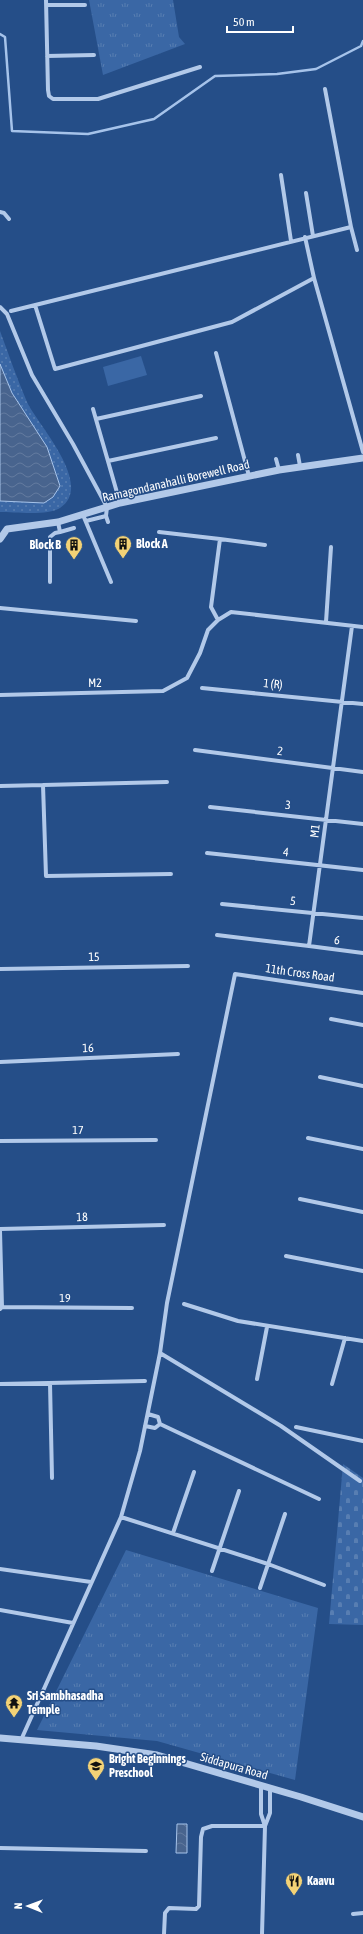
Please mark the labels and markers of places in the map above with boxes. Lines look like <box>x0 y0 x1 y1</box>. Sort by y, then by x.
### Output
building icon: Block A <box>113 534 133 559</box>
building icon: Block B <box>64 535 84 560</box>
place label: Block A <box>136 537 168 551</box>
place label: Block B <box>30 538 61 552</box>
place label: Sri Sambhasadha Temple <box>27 1689 104 1717</box>
temple icon: Sri Sambhasadha Temple <box>4 1693 24 1718</box>
place label: Bright Beginnings Preschool <box>109 1752 187 1780</box>
school or university icon: Bright Beginnings Preschool <box>86 1756 106 1781</box>
restaurant icon: Kaavu <box>284 1871 304 1896</box>
place label: Kaavu <box>307 1874 335 1888</box>

